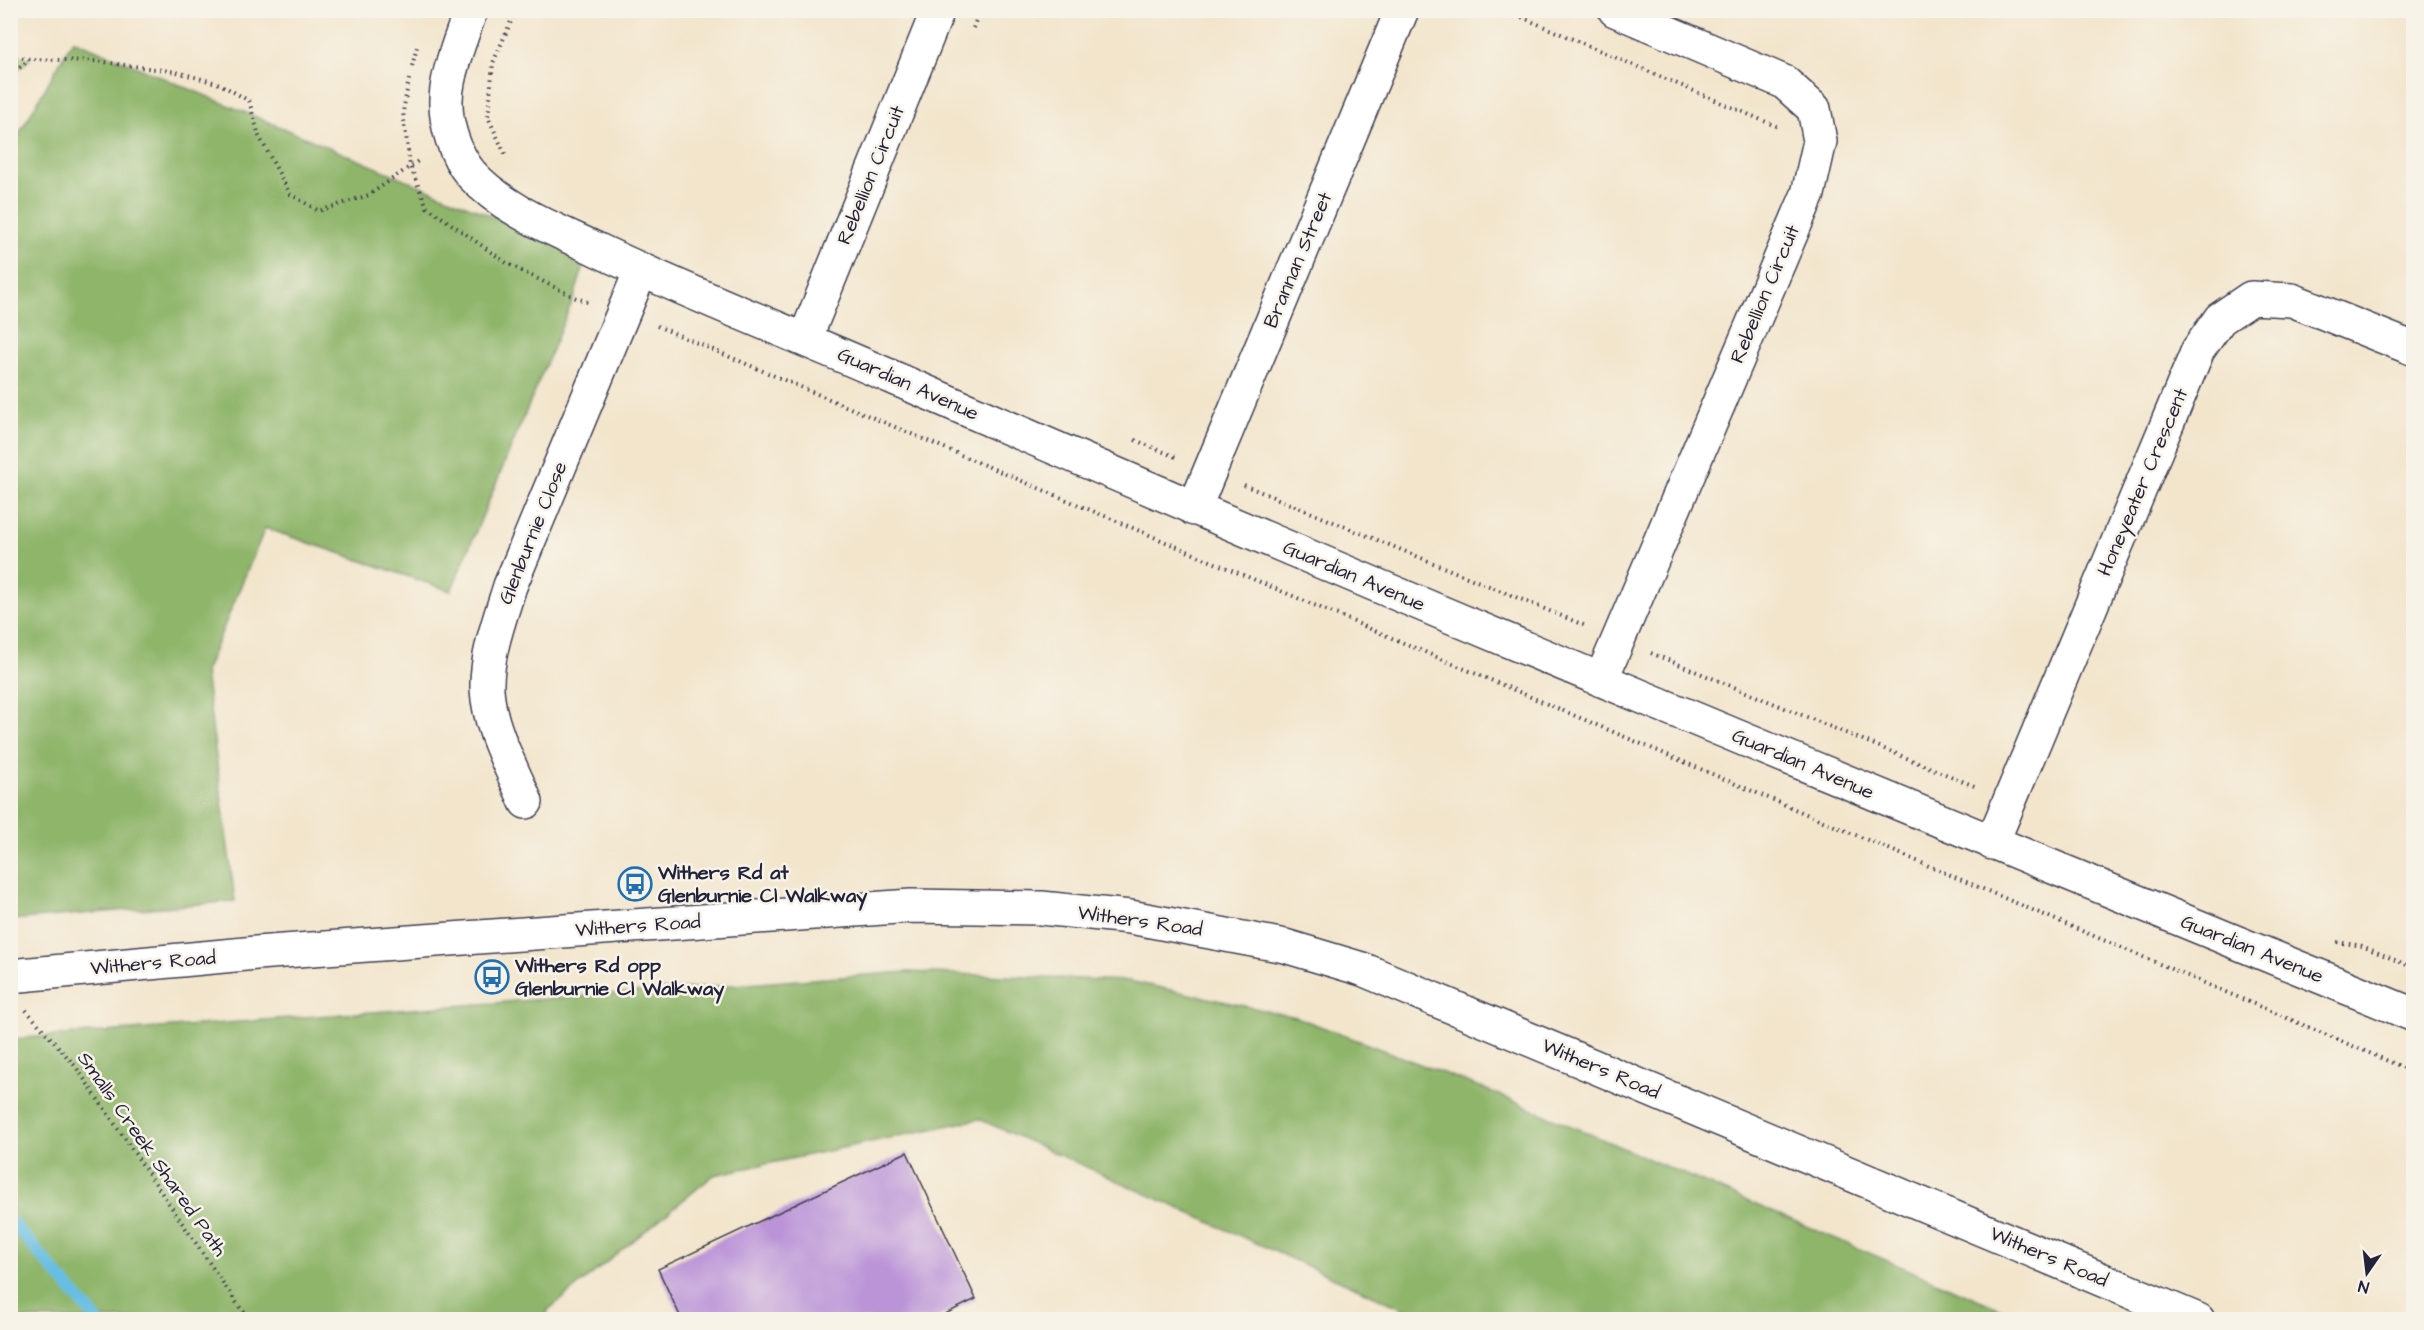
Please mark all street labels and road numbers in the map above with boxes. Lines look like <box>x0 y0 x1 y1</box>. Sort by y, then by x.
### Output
street label: Rebellion Circuit <box>830 101 912 249</box>
street label: Brannan Street <box>1257 188 1339 332</box>
street label: Rebellion Circuit <box>1723 220 1807 368</box>
street label: Guardian Avenue <box>833 340 983 428</box>
street label: Honeyeater Crescent <box>2091 384 2196 581</box>
street label: Glenburnie Close <box>492 457 574 608</box>
street label: Guardian Avenue <box>1279 533 1429 619</box>
street label: Guardian Avenue <box>1728 721 1878 807</box>
street label: Withers Road <box>1076 898 1204 944</box>
street label: Withers Road <box>574 908 702 944</box>
street label: Guardian Avenue <box>2176 908 2328 990</box>
street label: Withers Road <box>89 944 217 982</box>
street label: Withers Road <box>1538 1032 1664 1106</box>
street label: Smalls Creek Shared Path <box>71 1046 234 1262</box>
street label: Withers Road <box>1986 1220 2112 1294</box>

